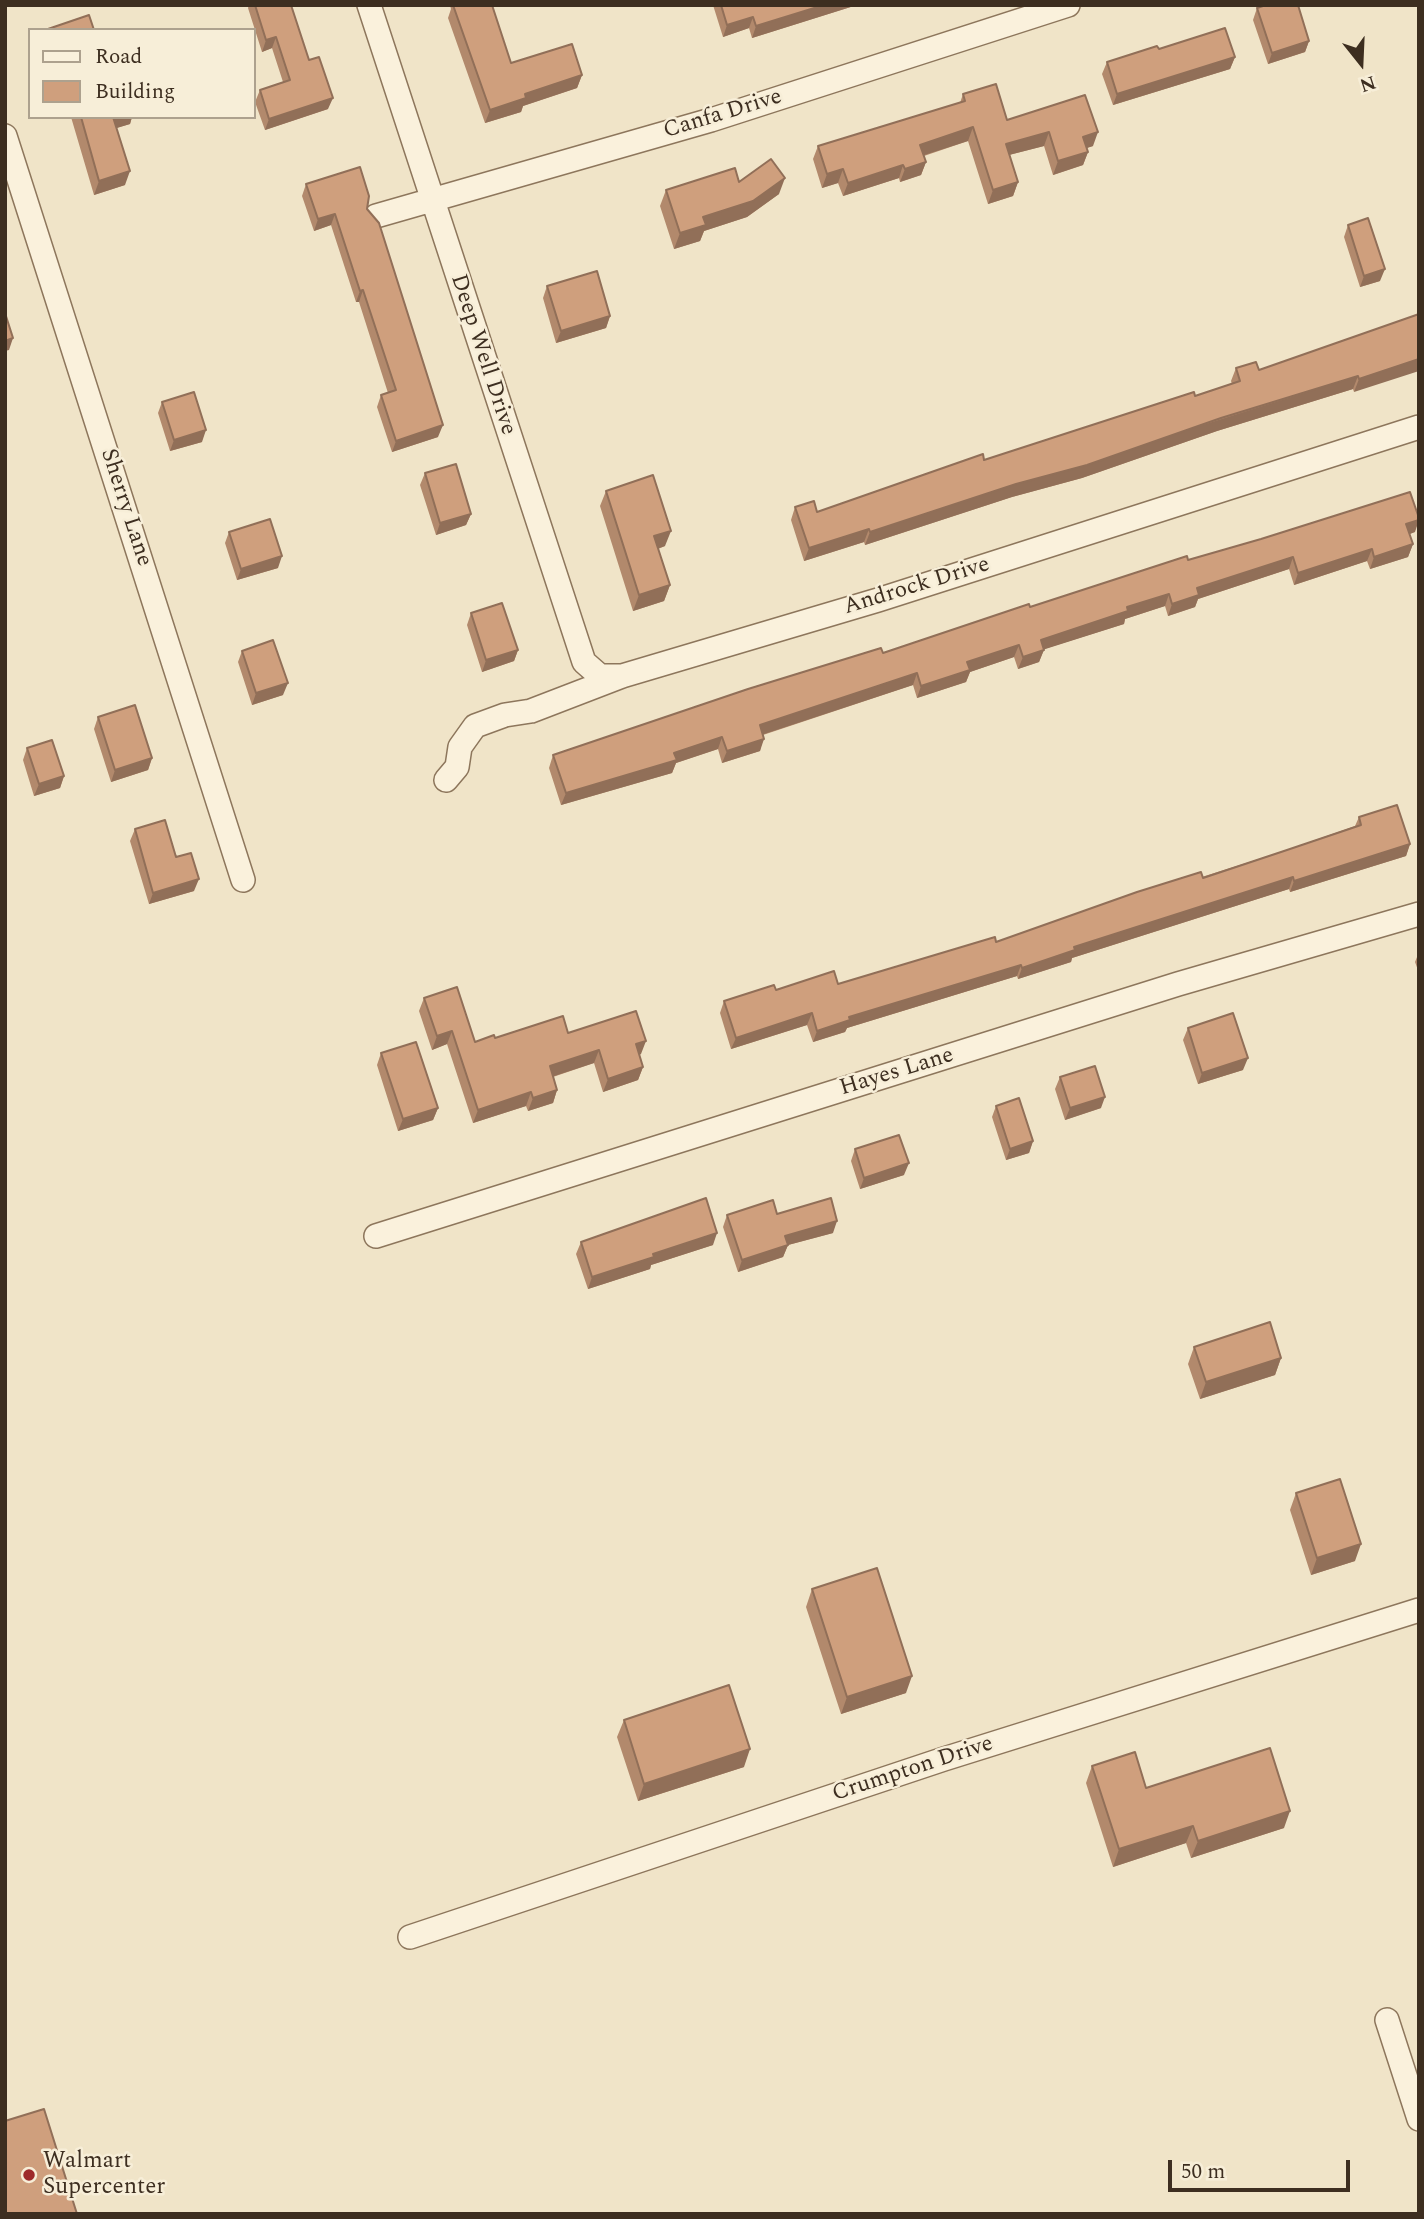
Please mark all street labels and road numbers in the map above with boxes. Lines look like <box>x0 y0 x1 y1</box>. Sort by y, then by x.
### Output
street label: Canfa Drive <box>660 84 786 146</box>
street label: Deep Well Drive <box>443 271 521 439</box>
street label: Sherry Lane <box>93 446 157 570</box>
street label: Androck Drive <box>841 552 993 622</box>
street label: Hayes Lane <box>837 1043 957 1103</box>
street label: Crumpton Drive <box>829 1731 997 1809</box>

